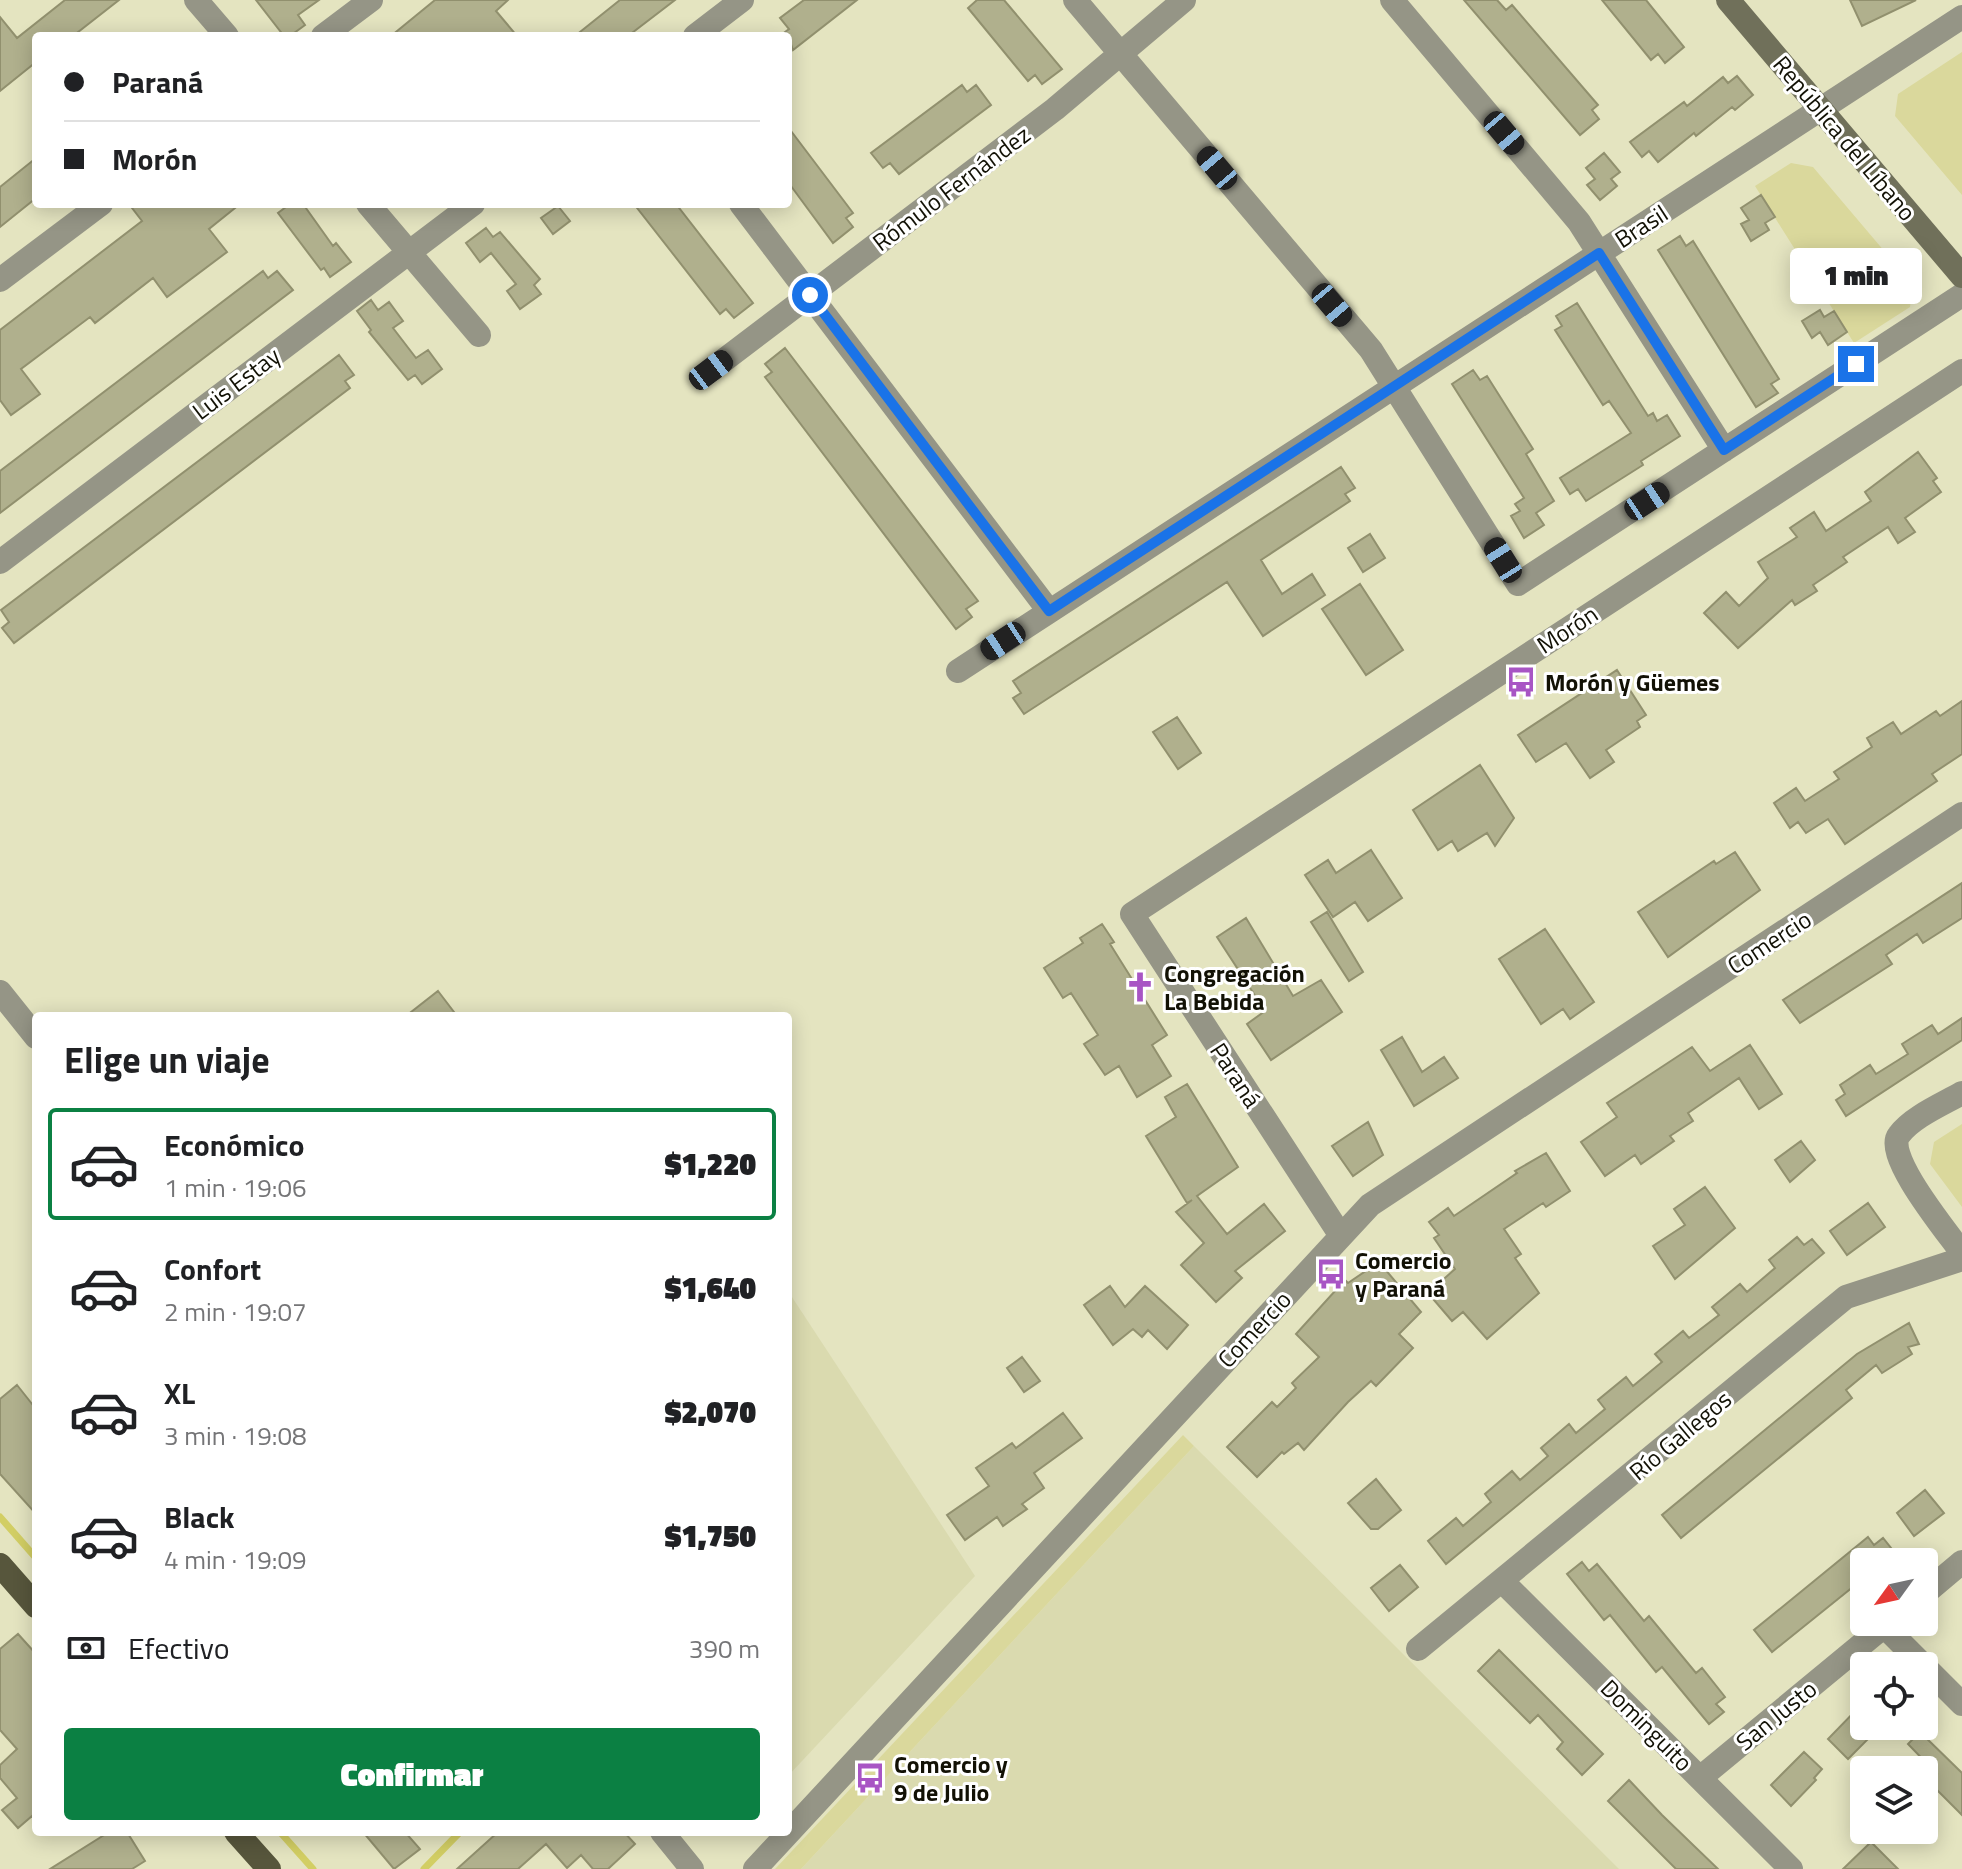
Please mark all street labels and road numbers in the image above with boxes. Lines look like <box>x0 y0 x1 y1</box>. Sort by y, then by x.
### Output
street label: República del Líbano <box>1765 47 1925 229</box>
street label: Rómulo Fernández <box>864 117 1038 259</box>
street label: Brasil <box>1607 195 1675 257</box>
street label: Luis Estay <box>184 338 288 428</box>
street label: Morón <box>1529 596 1605 662</box>
street label: Comercio <box>1720 901 1818 983</box>
street label: Paraná <box>1201 1035 1271 1115</box>
street label: Comercio <box>1209 1282 1299 1376</box>
street label: Río Gallegos <box>1621 1381 1739 1489</box>
street label: Dominguito <box>1593 1671 1701 1779</box>
street label: San Justo <box>1728 1671 1824 1759</box>

